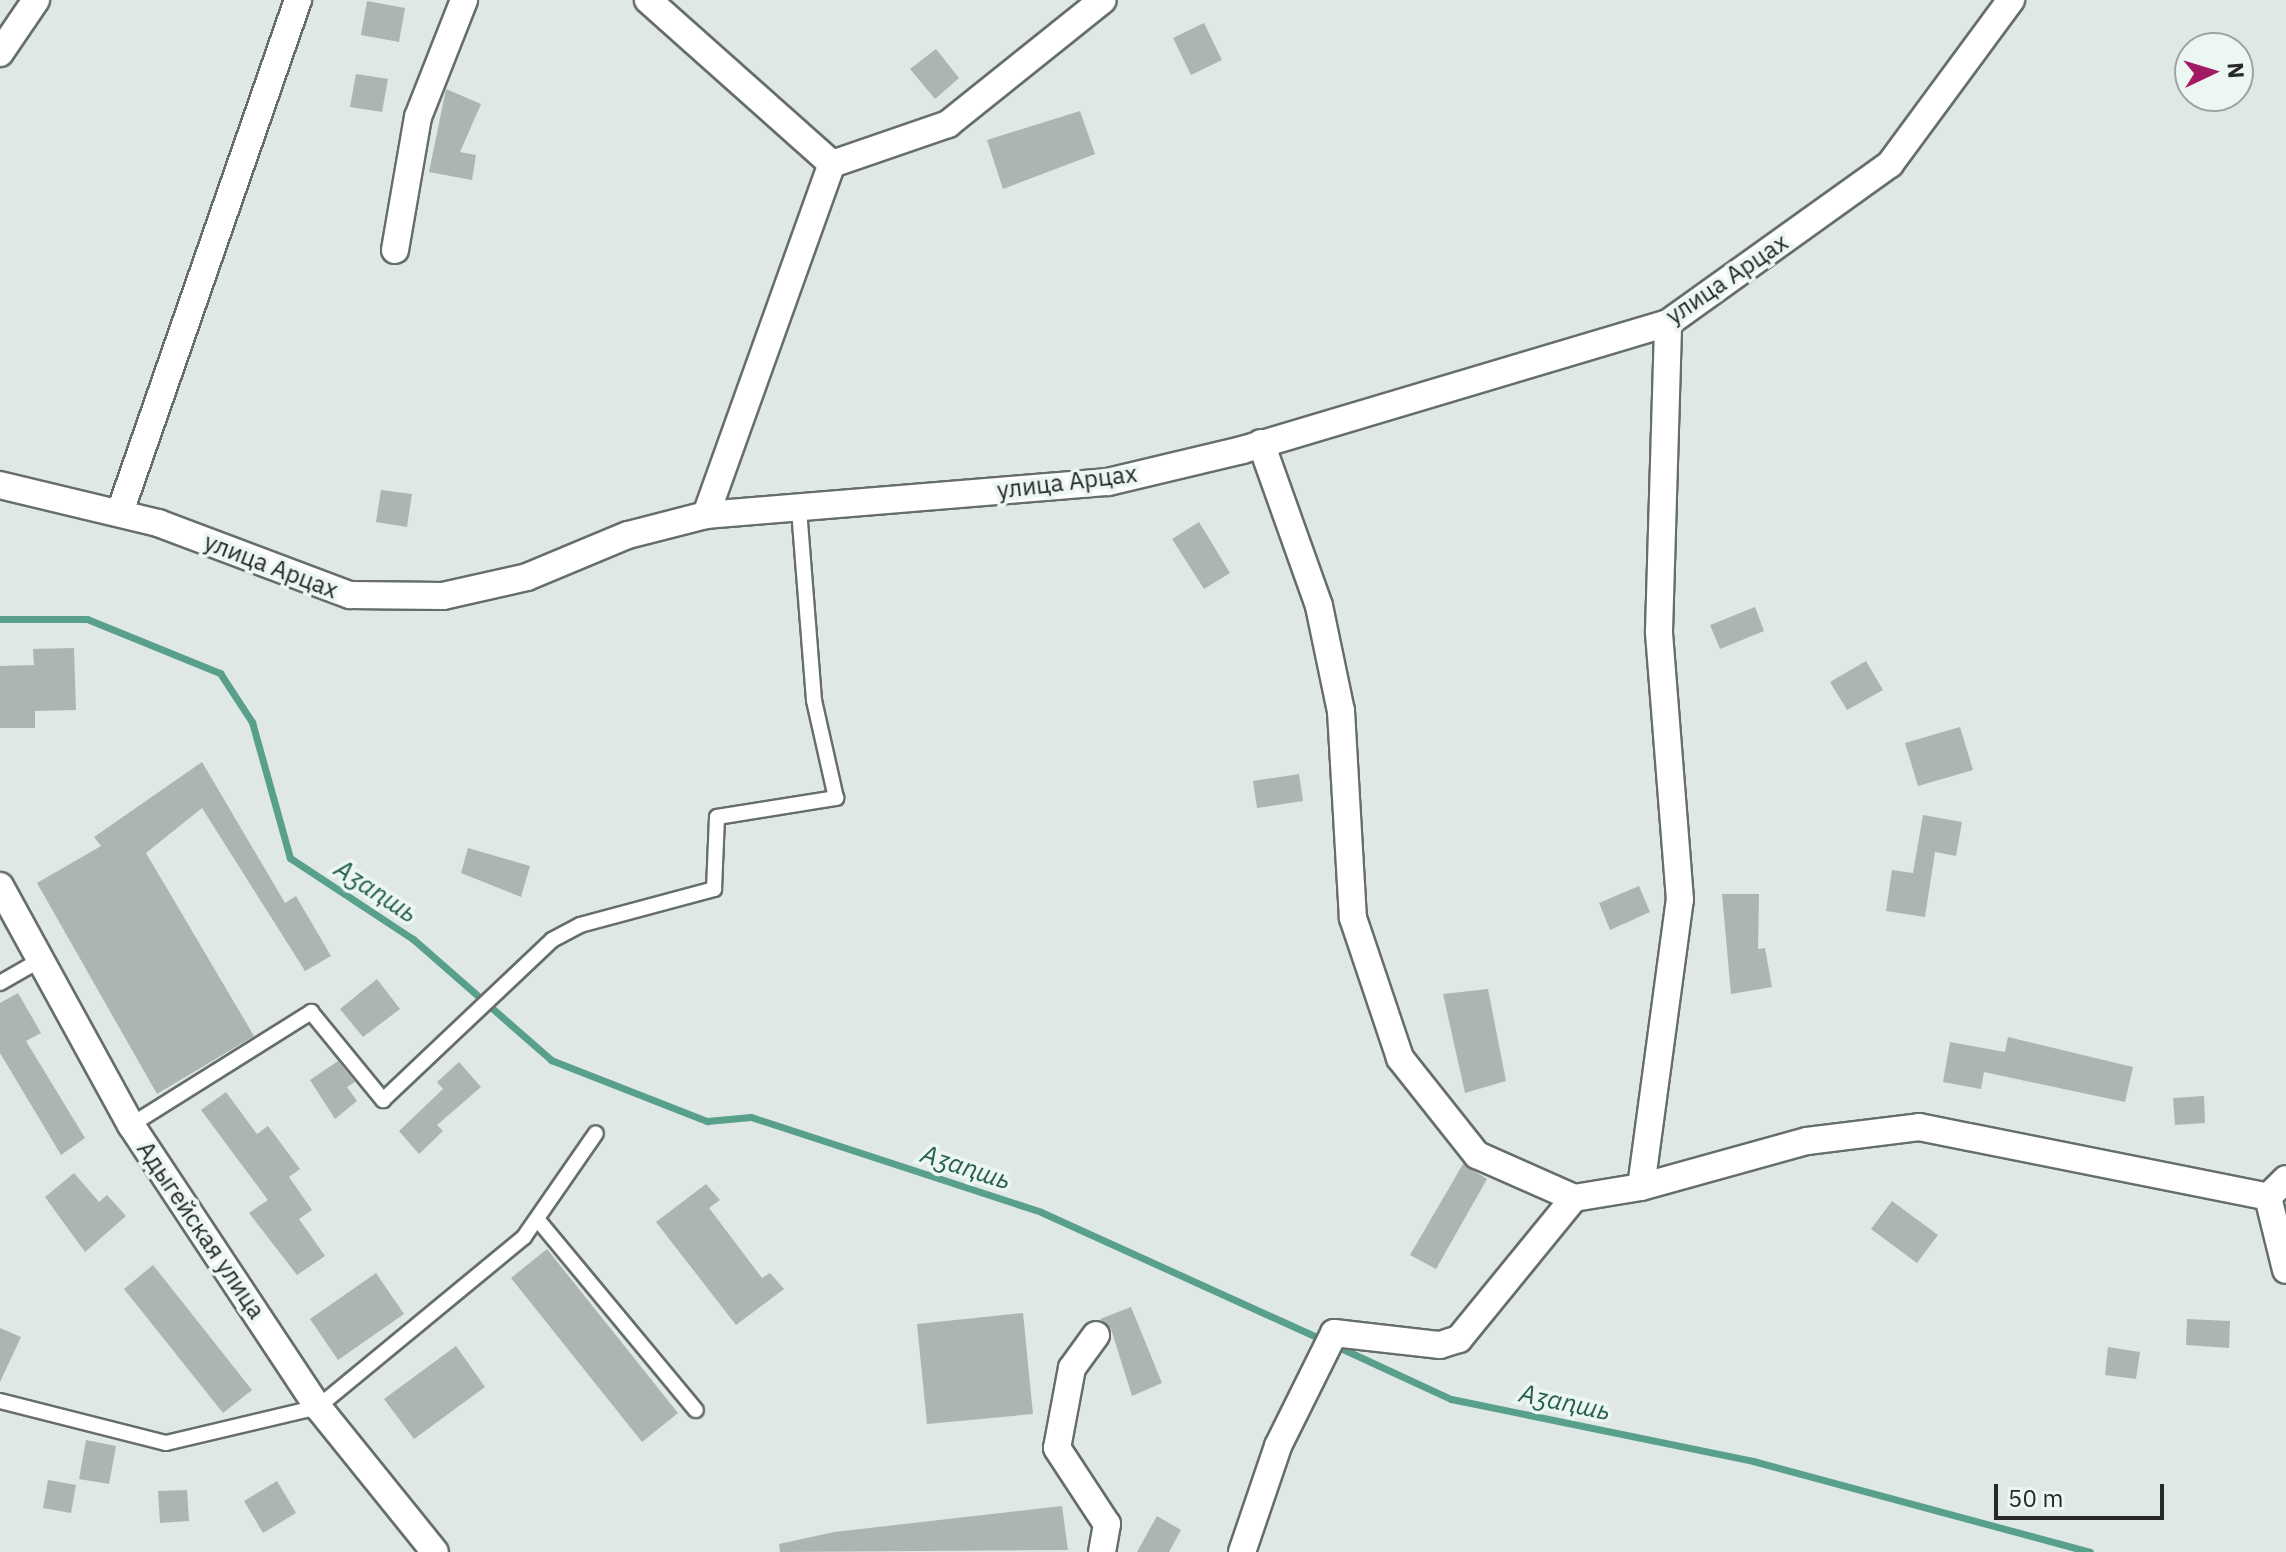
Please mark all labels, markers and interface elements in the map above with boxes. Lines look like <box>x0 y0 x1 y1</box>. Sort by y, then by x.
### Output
north arrow <box>2174 32 2254 112</box>
text: N <box>2221 61 2251 79</box>
street label: улица Арцах <box>1661 228 1793 330</box>
street label: улица Арцах <box>995 459 1139 505</box>
street label: улица Арцах <box>200 527 342 605</box>
water label: Аӡаԥшь <box>329 853 423 929</box>
street label: Адыгейская улица <box>131 1136 271 1324</box>
water label: Аӡаԥшь <box>917 1138 1015 1196</box>
water label: Аӡаԥшь <box>1517 1377 1613 1427</box>
scale bar <box>1998 1468 2168 1518</box>
text: 50 m <box>2008 1482 2063 1514</box>

